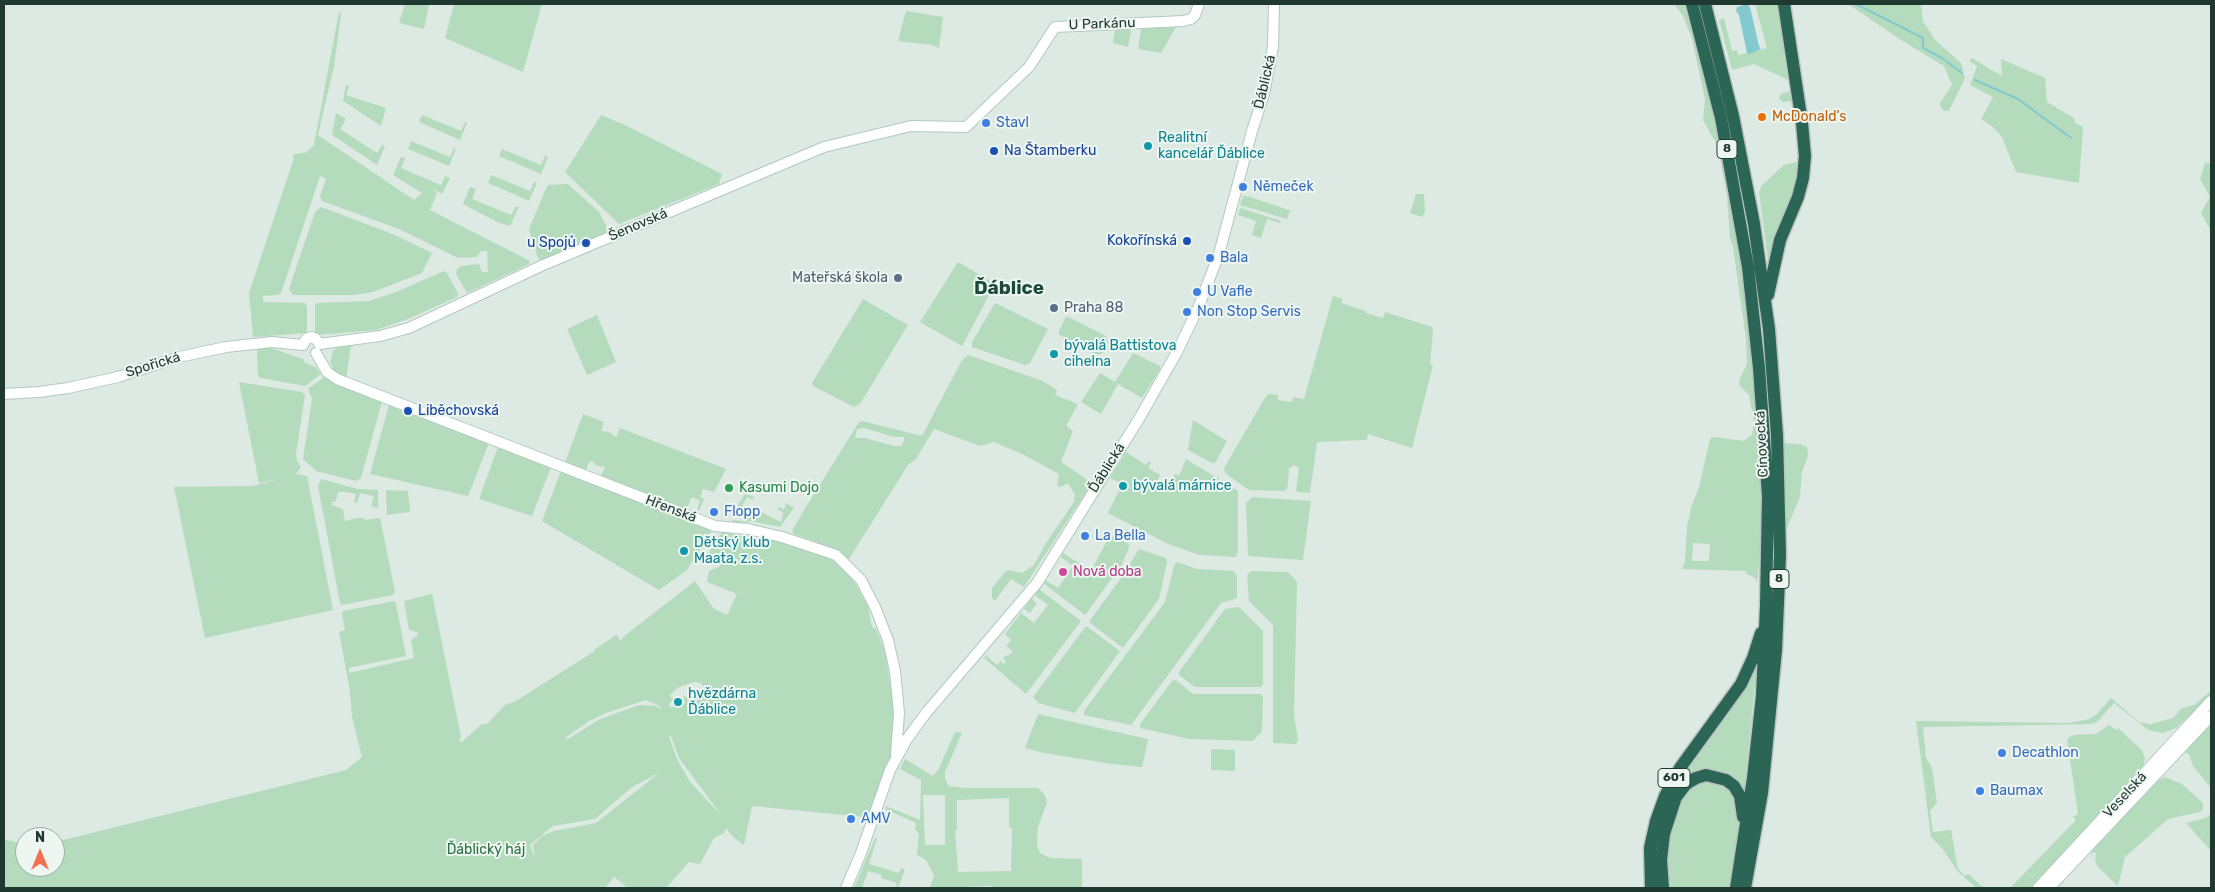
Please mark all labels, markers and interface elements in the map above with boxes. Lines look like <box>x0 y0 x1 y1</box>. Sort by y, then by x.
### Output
street label: U Parkánu <box>1068 14 1136 34</box>
street label: Ďáblická <box>1251 53 1279 111</box>
place label: McDonald's <box>1772 109 1846 125</box>
marker: McDonald's <box>1756 111 1768 123</box>
place label: Stavl <box>996 115 1029 131</box>
marker: Stavl <box>980 117 992 129</box>
place label: Realitní kancelář Ďáblice <box>1158 130 1265 162</box>
marker: Realitní kancelář Ďáblice <box>1142 140 1154 152</box>
road number: 8 <box>1717 140 1737 158</box>
place label: Na Štamberku <box>1004 143 1096 159</box>
marker: Na Štamberku <box>988 145 1000 157</box>
place label: Němeček <box>1253 179 1314 195</box>
marker: Němeček <box>1237 181 1249 193</box>
street label: Šenovská <box>606 205 670 245</box>
place label: Kokořínská <box>1107 233 1177 249</box>
place label: u Spojů <box>527 235 576 251</box>
marker: Kokořínská <box>1181 235 1193 247</box>
marker: u Spojů <box>580 237 592 249</box>
place label: Bala <box>1220 250 1248 266</box>
marker: Bala <box>1204 252 1216 264</box>
place label: Mateřská škola <box>792 270 888 286</box>
marker: Mateřská škola <box>892 272 904 284</box>
district label: Ďáblice <box>974 278 1044 300</box>
place label: U Vafle <box>1207 284 1253 300</box>
marker: U Vafle <box>1191 286 1203 298</box>
place label: Praha 88 <box>1064 300 1123 316</box>
marker: Praha 88 <box>1048 302 1060 314</box>
place label: Non Stop Servis <box>1197 304 1301 320</box>
marker: Non Stop Servis <box>1181 306 1193 318</box>
place label: bývalá Battistova cihelna <box>1064 338 1176 371</box>
marker: bývalá Battistova cihelna <box>1048 348 1060 360</box>
street label: Spořická <box>124 349 182 381</box>
place label: Liběchovská <box>418 403 499 419</box>
marker: Liběchovská <box>402 405 414 417</box>
street label: Cínovecká <box>1752 410 1772 478</box>
street label: Ďáblická <box>1085 440 1129 496</box>
place label: bývalá márnice <box>1133 478 1231 494</box>
place label: Kasumi Dojo <box>739 480 819 496</box>
marker: bývalá márnice <box>1117 480 1129 492</box>
marker: Kasumi Dojo <box>723 482 735 494</box>
street label: Hřenská <box>643 492 699 526</box>
place label: Flopp <box>724 504 760 520</box>
marker: Flopp <box>708 506 720 518</box>
place label: La Bella <box>1095 528 1146 544</box>
marker: La Bella <box>1079 530 1091 542</box>
place label: Dětský klub Maata, z.s. <box>694 535 770 568</box>
marker: Dětský klub Maata, z.s. <box>678 545 690 557</box>
place label: Nová doba <box>1073 564 1142 580</box>
marker: Nová doba <box>1057 566 1069 578</box>
road number: 8 <box>1769 570 1789 588</box>
place label: hvězdárna Ďáblice <box>688 686 756 719</box>
marker: hvězdárna Ďáblice <box>672 696 684 708</box>
place label: Decathlon <box>2012 745 2079 761</box>
marker: Decathlon <box>1996 747 2008 759</box>
road number: 601 <box>1658 768 1690 788</box>
street label: Veselská <box>2100 769 2150 821</box>
place label: Baumax <box>1990 783 2043 799</box>
marker: Baumax <box>1974 785 1986 797</box>
place label: AMV <box>861 811 891 827</box>
marker: AMV <box>845 813 857 825</box>
north arrow <box>15 827 65 877</box>
text: N <box>35 829 45 846</box>
park label: Ďáblický háj <box>447 842 525 858</box>

